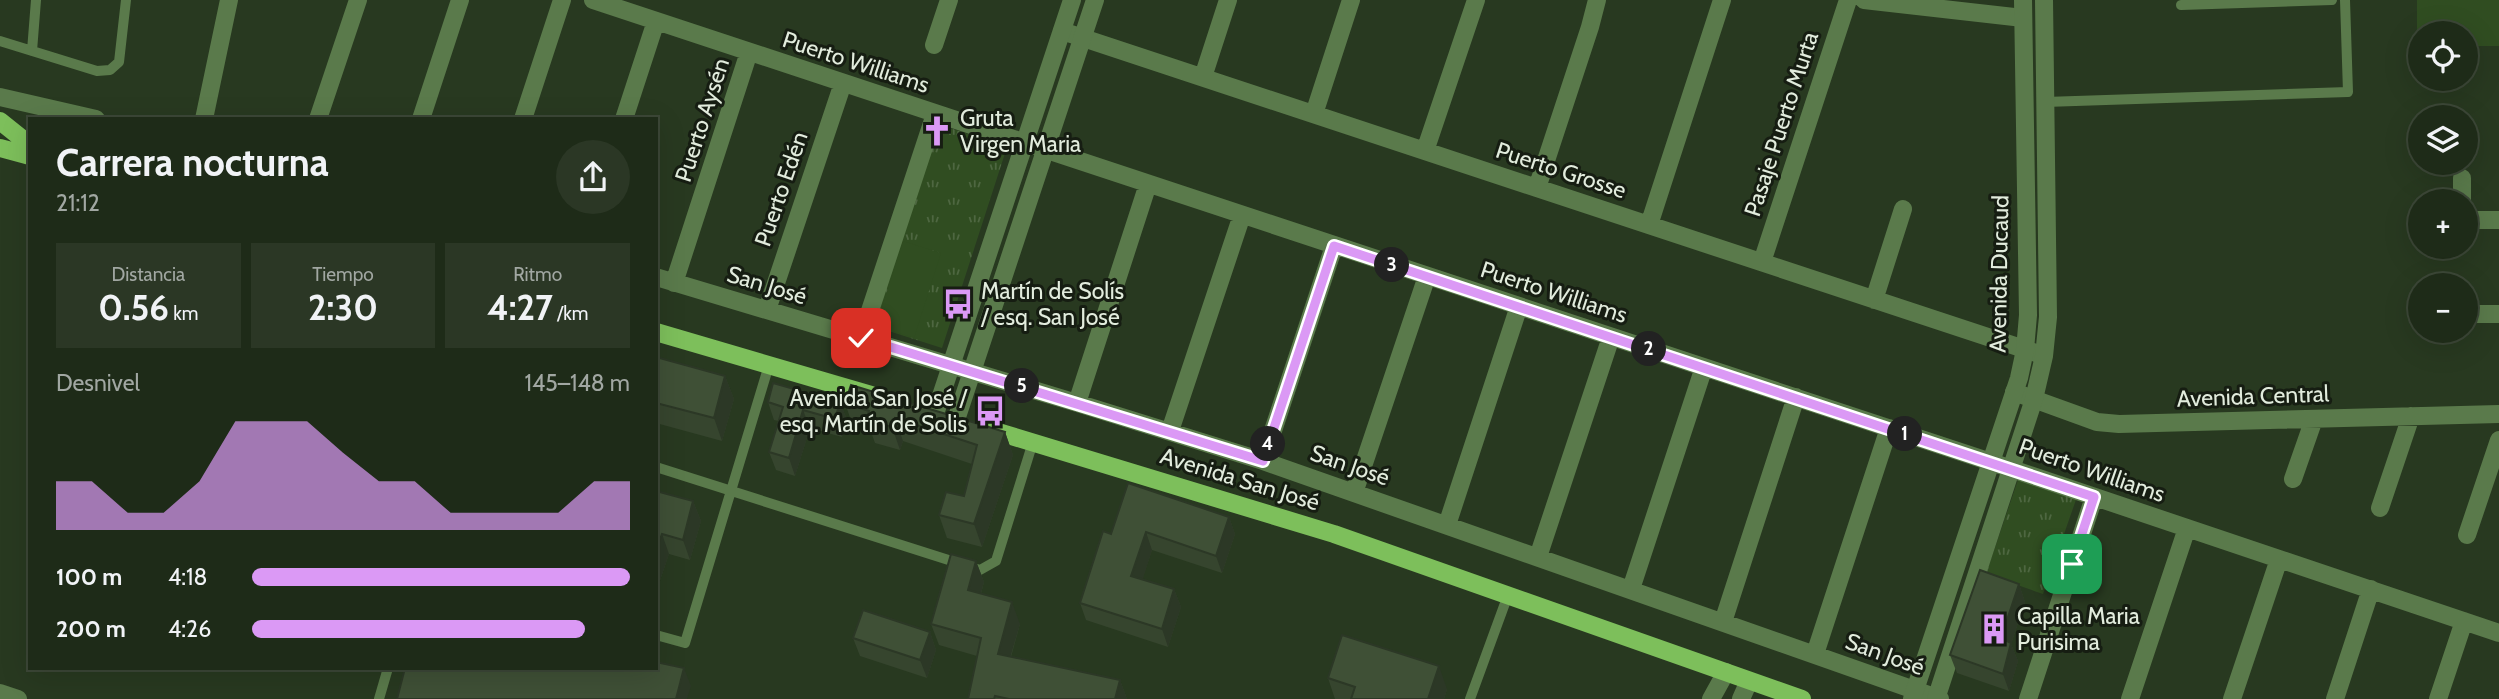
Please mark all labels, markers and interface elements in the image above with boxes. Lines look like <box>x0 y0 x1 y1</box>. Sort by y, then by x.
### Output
map controls <box>2408 21 2478 343</box>
button: locate <box>2408 21 2478 91</box>
street label: Puerto Williams <box>779 25 933 99</box>
street label: Pasaje Puerto Murta <box>1738 28 1824 220</box>
street label: Puerto Aysén <box>669 55 735 185</box>
place label: Gruta Virgen Maria <box>960 104 1081 158</box>
button: layers <box>2408 105 2478 175</box>
church icon: Gruta Virgen Maria <box>920 114 954 148</box>
street label: Puerto Edén <box>748 128 814 250</box>
street label: Puerto Grosse <box>1492 136 1630 204</box>
text: Carrera nocturna <box>56 139 329 186</box>
button: share <box>556 140 630 214</box>
text: 21:12 <box>56 189 100 217</box>
button: + <box>2408 189 2478 259</box>
street label: Avenida Ducaud <box>1984 195 2014 353</box>
pin: 3 <box>1374 247 1410 282</box>
text: 3 <box>1386 253 1397 276</box>
street label: Puerto Williams <box>1477 255 1631 329</box>
street label: San José <box>724 260 811 310</box>
text: Distancia <box>112 263 185 286</box>
text: Tiempo <box>312 263 374 286</box>
text: Ritmo <box>513 263 562 286</box>
button: − <box>2408 273 2478 343</box>
place label: Martín de Solís / esq. San José <box>980 277 1124 331</box>
text: 0.56 <box>98 286 169 329</box>
text: 2:30 <box>308 286 378 329</box>
text: 4:27 <box>487 286 553 329</box>
bus stop icon: Martín de Solís / esq. San José <box>941 287 975 321</box>
text: km <box>169 302 198 325</box>
text: /km <box>553 302 588 325</box>
pin <box>831 308 891 368</box>
icon: check <box>842 319 880 357</box>
pin: 2 <box>1632 332 1666 366</box>
text: 2 <box>1643 337 1654 360</box>
pin: 5 <box>1004 368 1040 404</box>
text: Desnivel <box>56 369 140 397</box>
text: 145–148 m <box>525 369 630 397</box>
text: 5 <box>1016 374 1027 397</box>
street label: Avenida Central <box>2176 379 2330 413</box>
place label: Avenida San José / esq. Martín de Solis <box>780 384 969 438</box>
bus stop icon: Avenida San José / esq. Martín de Solis <box>973 394 1007 428</box>
pin: 1 <box>1888 416 1923 452</box>
text: 1 <box>1901 422 1908 445</box>
pin: 4 <box>1250 426 1286 462</box>
text: 4 <box>1262 432 1273 455</box>
street label: Puerto Williams <box>2015 432 2169 508</box>
street label: San José <box>1307 438 1394 492</box>
street label: Avenida San José <box>1157 441 1323 517</box>
pin <box>2042 534 2102 594</box>
icon: arrive <box>2053 545 2091 583</box>
text: 100 m <box>56 563 122 591</box>
text: 4:18 <box>168 563 208 591</box>
place label: Capilla Maria Purisima <box>2017 602 2140 656</box>
building icon: Capilla Maria Purisima <box>1977 612 2011 646</box>
text: 200 m <box>56 615 126 643</box>
text: 4:26 <box>168 615 211 643</box>
street label: San José <box>1842 627 1929 681</box>

